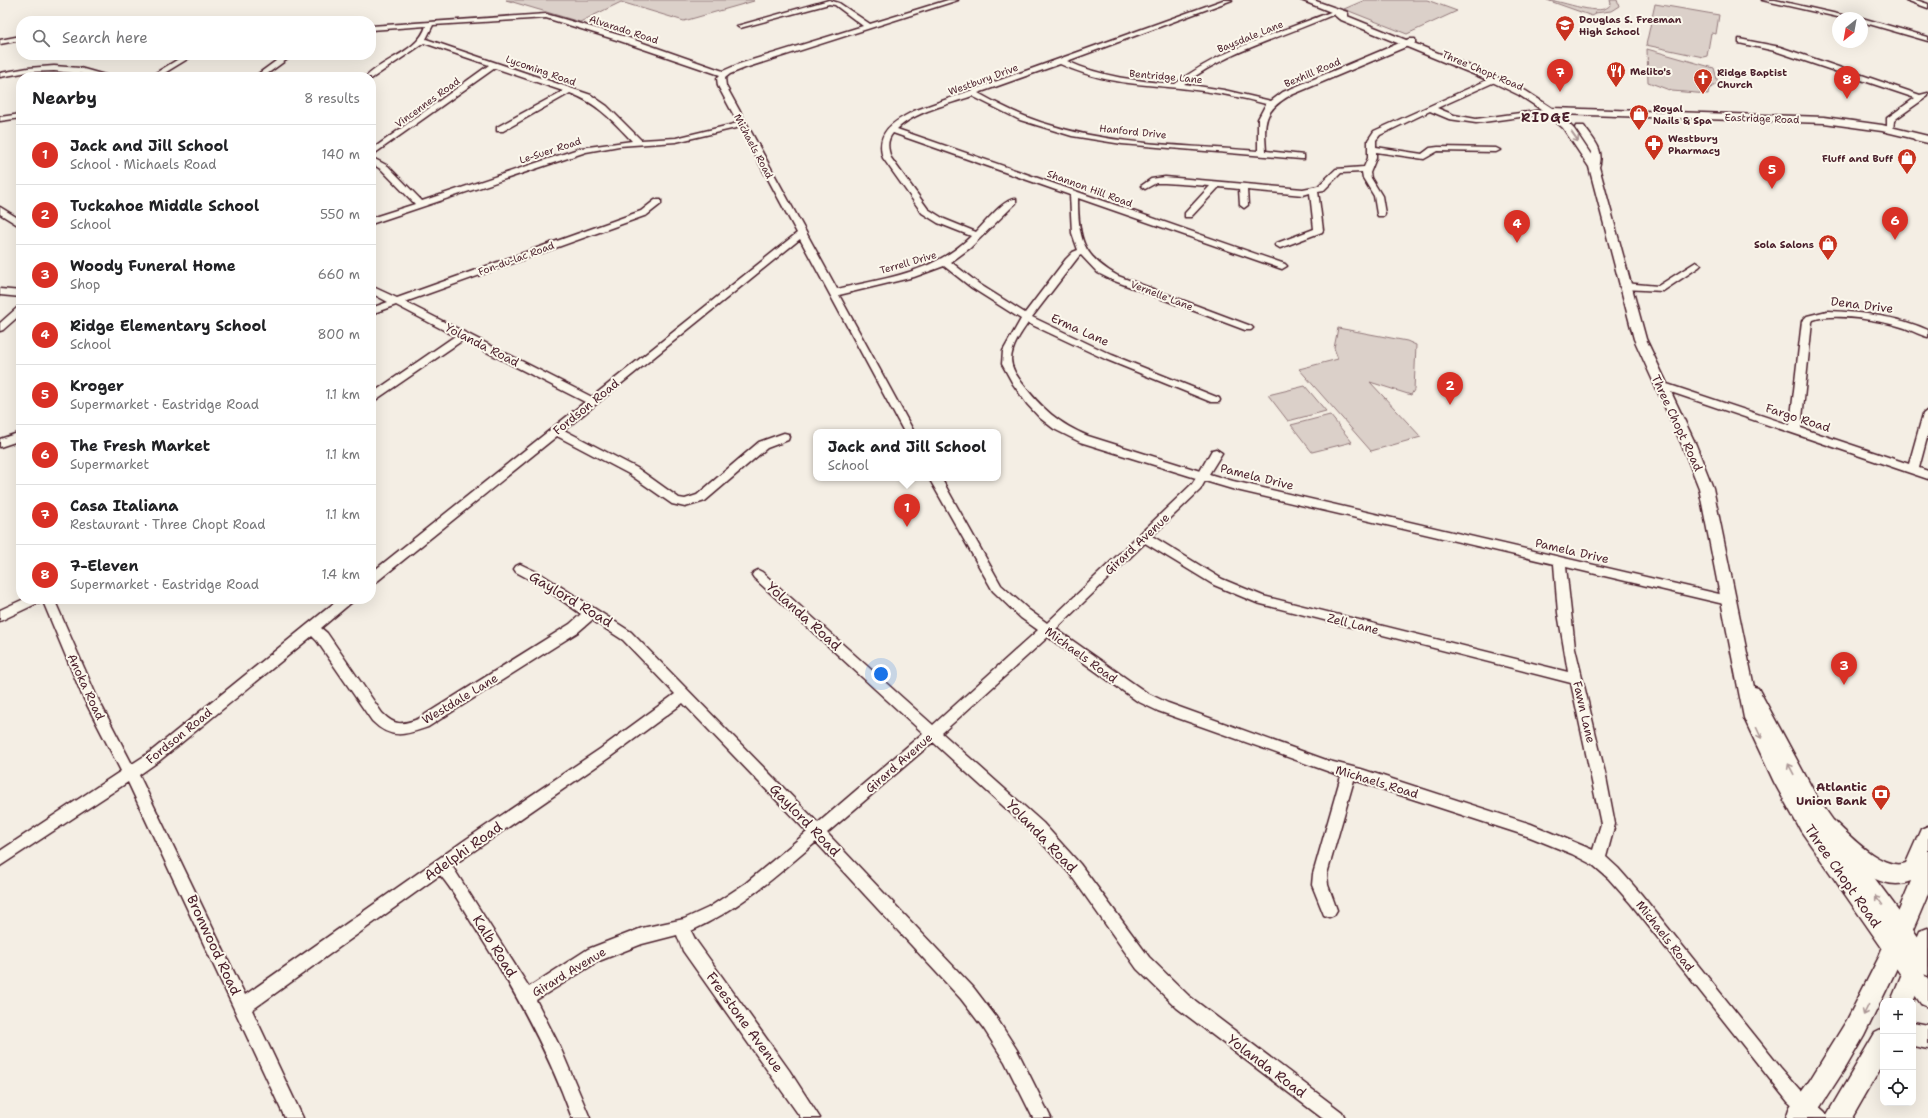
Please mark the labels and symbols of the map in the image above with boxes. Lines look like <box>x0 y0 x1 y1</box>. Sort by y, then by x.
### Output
street label: Alvarado Road <box>587 12 661 47</box>
north arrow <box>1832 12 1868 48</box>
place label: Douglas S. Freeman High School <box>1579 13 1682 38</box>
school or university icon: Douglas S. Freeman High School <box>1554 14 1576 42</box>
street label: Baysdale Lane <box>1215 17 1285 56</box>
street label: Three Chopt Road <box>1440 47 1526 94</box>
street label: Lycoming Road <box>504 52 578 89</box>
street label: Bexhill Road <box>1282 54 1343 90</box>
pin: 7 <box>1547 59 1573 92</box>
restaurant icon: Melito's <box>1605 60 1627 88</box>
street label: Westbury Drive <box>946 61 1020 98</box>
place label: Melito's <box>1630 65 1671 78</box>
place label: Ridge Baptist Church <box>1717 66 1787 91</box>
pin: 8 <box>1834 66 1860 99</box>
street label: Bentridge Lane <box>1129 67 1203 86</box>
church icon: Ridge Baptist Church <box>1692 67 1714 95</box>
street label: Vincennes Road <box>392 74 463 130</box>
place label: Royal Nails & Spa <box>1653 102 1712 127</box>
shop icon: Royal Nails & Spa <box>1628 103 1650 131</box>
district label: RIDGE <box>1521 109 1571 126</box>
street label: Eastridge Road <box>1724 111 1800 126</box>
street label: Michaels Road <box>731 112 776 181</box>
street label: Hanford Drive <box>1099 122 1167 142</box>
one-way arrow <box>1571 131 1579 142</box>
place label: Westbury Pharmacy <box>1668 132 1720 157</box>
pharmacy icon: Westbury Pharmacy <box>1643 133 1665 161</box>
street label: Le-Suer Road <box>518 134 583 167</box>
shop icon: Fluff and Buff <box>1896 147 1918 175</box>
place label: Fluff and Buff <box>1822 152 1894 165</box>
pin: 5 <box>1759 156 1785 189</box>
street label: Shannon Hill Road <box>1045 167 1135 210</box>
pin: 6 <box>1882 207 1908 240</box>
pin: 4 <box>1504 210 1530 243</box>
shop icon: Sola Salons <box>1817 233 1839 261</box>
street label: Fon-du-lac Road <box>476 238 557 278</box>
place label: Sola Salons <box>1754 238 1814 251</box>
street label: Terrell Drive <box>878 248 938 277</box>
street label: Vernelle Lane <box>1129 278 1195 313</box>
street label: Dena Drive <box>1830 293 1894 317</box>
street label: Erma Lane <box>1048 310 1112 350</box>
street label: Yolanda Road <box>442 319 522 371</box>
pin: 2 <box>1437 372 1463 405</box>
street label: Three Chopt Road <box>1648 372 1707 474</box>
street label: Fordson Road <box>550 375 623 439</box>
street label: Fargo Road <box>1764 400 1833 436</box>
street label: Pamela Drive <box>1219 460 1296 494</box>
pin: 1 <box>894 494 920 527</box>
street label: Girard Avenue <box>1101 509 1173 578</box>
street label: Pamela Drive <box>1533 535 1611 567</box>
street label: Gaylord Road <box>526 567 616 631</box>
street label: Yolanda Road <box>763 578 845 654</box>
street label: Zell Lane <box>1325 610 1381 638</box>
street label: Michaels Road <box>1042 623 1121 687</box>
street label: Anoka Road <box>64 651 108 723</box>
pin: 3 <box>1831 652 1857 685</box>
your location <box>871 664 891 684</box>
street label: Westdale Lane <box>419 670 501 728</box>
street label: Fawn Lane <box>1569 679 1599 745</box>
street label: Fordson Road <box>143 704 216 768</box>
one-way arrow <box>1756 726 1763 738</box>
street label: Girard Avenue <box>862 729 936 796</box>
street label: Michaels Road <box>1334 762 1421 802</box>
one-way arrow <box>1787 763 1794 775</box>
place label: Atlantic Union Bank <box>1796 779 1867 809</box>
street label: Gaylord Road <box>766 780 844 860</box>
bank icon: Atlantic Union Bank <box>1870 783 1892 811</box>
street label: Yolanda Road <box>1003 796 1081 876</box>
street label: Adelphi Road <box>420 817 506 885</box>
street label: Three Chopt Road <box>1801 821 1885 931</box>
street label: Bronwood Road <box>183 892 245 998</box>
one-way arrow <box>1875 895 1883 906</box>
street label: Michaels Road <box>1632 897 1698 975</box>
street label: Kalb Road <box>469 912 521 980</box>
street label: Girard Avenue <box>529 944 609 1000</box>
street label: Freestone Avenue <box>702 968 788 1076</box>
one-way arrow <box>1862 1004 1869 1016</box>
street label: Yolanda Road <box>1224 1030 1310 1102</box>

